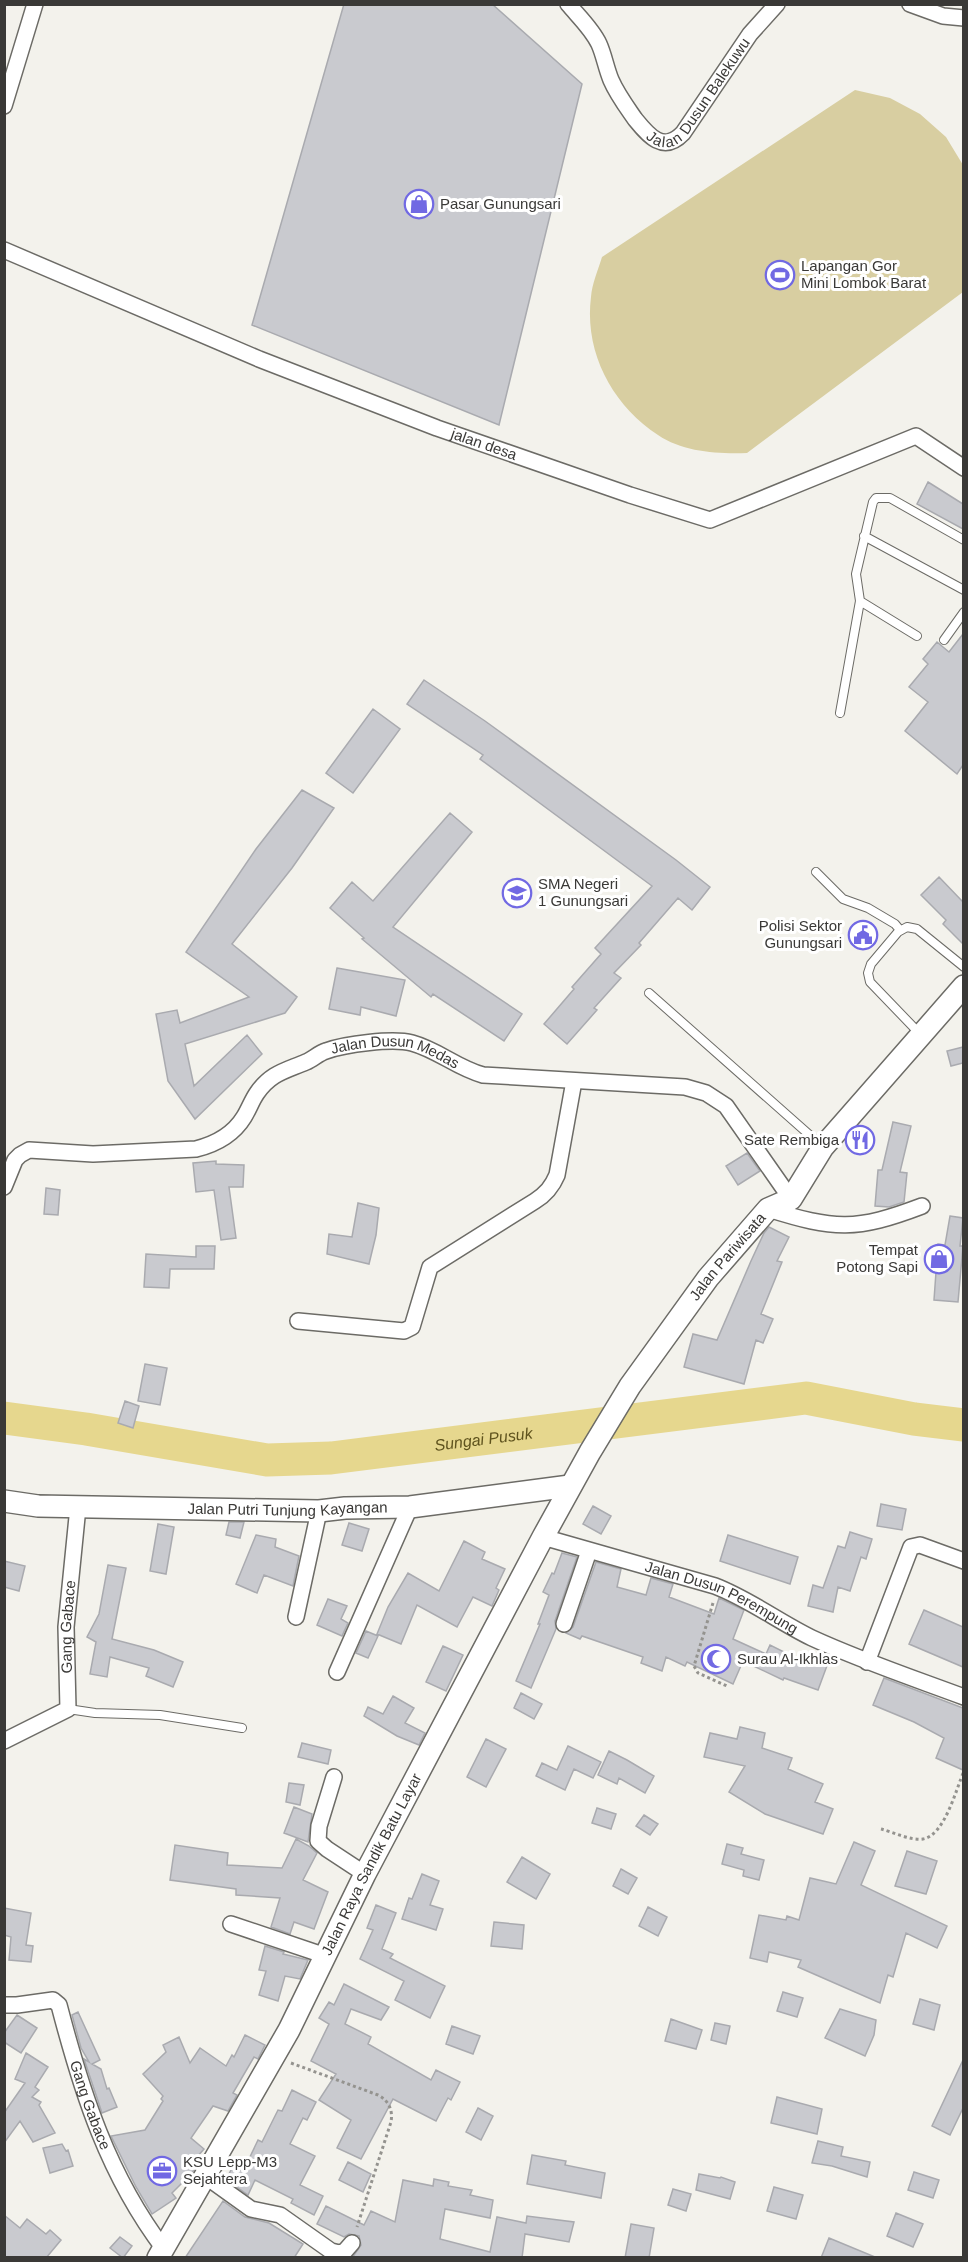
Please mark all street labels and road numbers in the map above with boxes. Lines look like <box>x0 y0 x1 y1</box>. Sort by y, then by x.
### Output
street label: Jalan Dusun Balekuwu <box>643 34 753 151</box>
street label: jalan desa <box>448 424 520 463</box>
street label: Jalan Dusun Medas <box>329 1032 462 1072</box>
street label: Jalan Pariwisata <box>686 1209 769 1304</box>
street label: Jalan Putri Tunjung Kayangan <box>187 1498 388 1519</box>
street label: Jalan Dusun Perempung <box>643 1557 801 1637</box>
street label: Gang Gabace <box>57 1579 79 1673</box>
street label: Jalan Raya Sandik Batu Layar <box>318 1770 425 1958</box>
street label: Gang Gabace <box>67 2058 114 2152</box>

